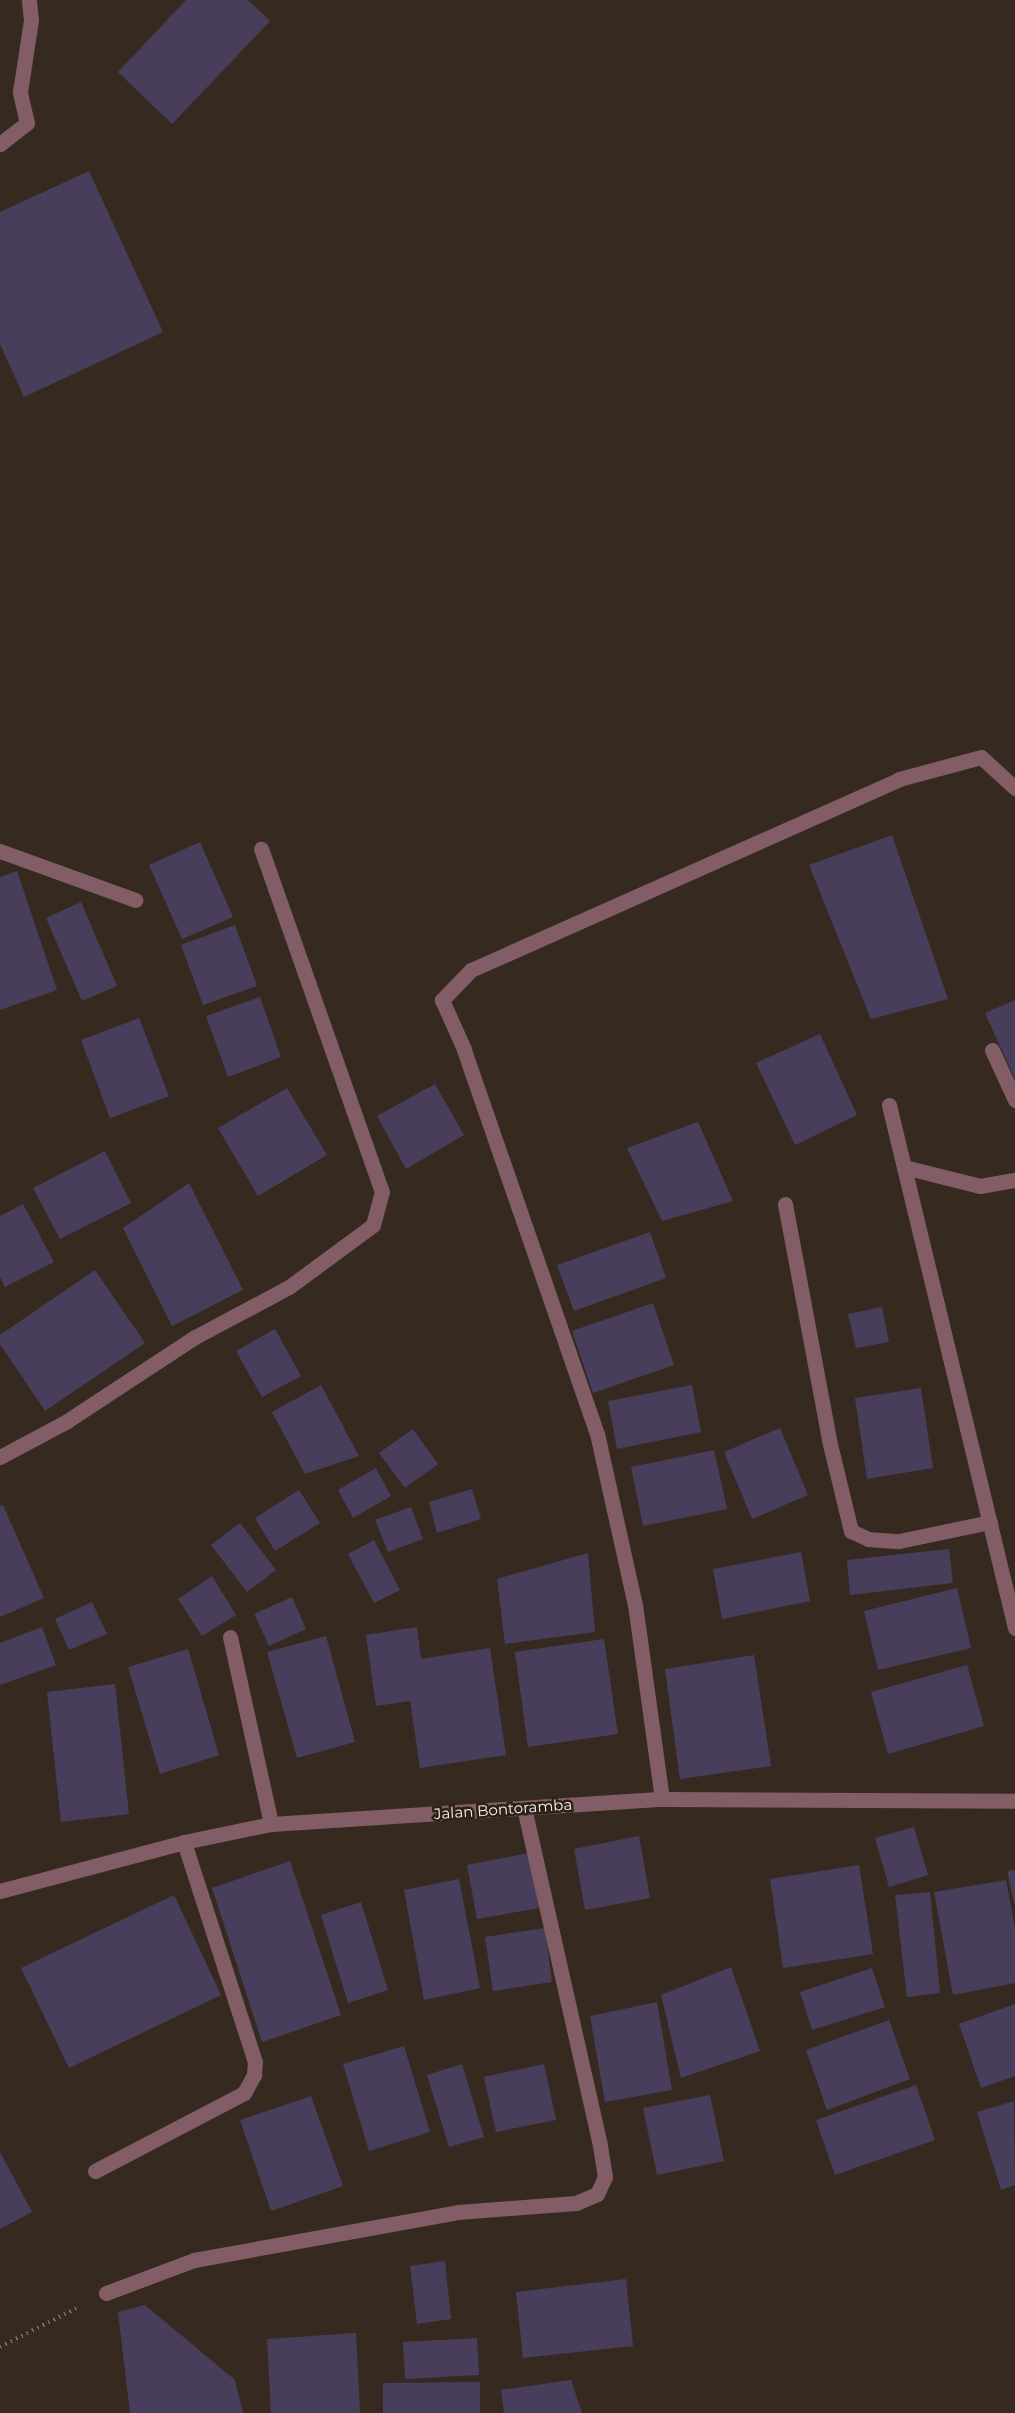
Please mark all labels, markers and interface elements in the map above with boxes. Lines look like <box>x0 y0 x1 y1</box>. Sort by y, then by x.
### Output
street label: Jalan Bontoramba <box>433 1795 573 1823</box>

